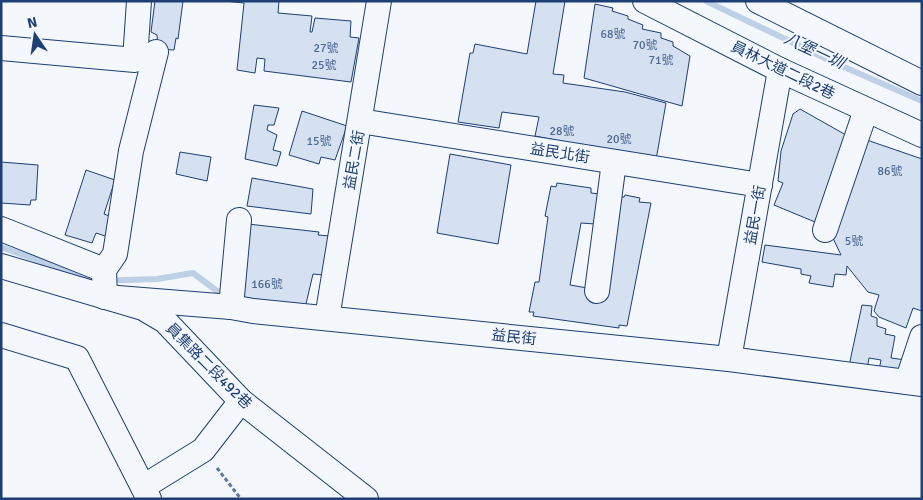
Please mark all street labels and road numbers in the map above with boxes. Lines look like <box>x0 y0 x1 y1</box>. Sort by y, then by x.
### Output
street label: 員林大道二段2巷 <box>728 37 838 103</box>
street label: 益民二街 <box>340 129 368 191</box>
street label: 益民北街 <box>529 139 591 167</box>
street label: 益民一街 <box>741 184 769 246</box>
street label: 員集路二段492巷 <box>162 319 256 413</box>
street label: 益民街 <box>491 326 537 348</box>

